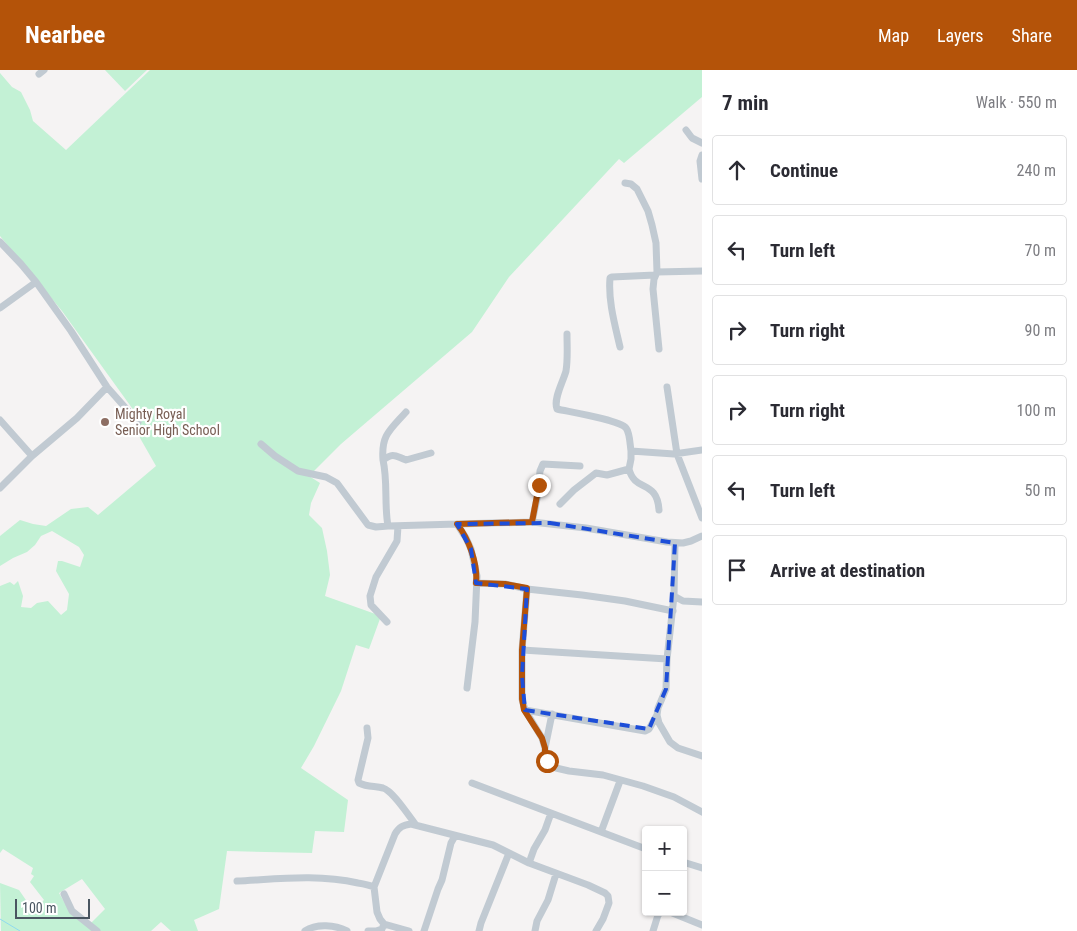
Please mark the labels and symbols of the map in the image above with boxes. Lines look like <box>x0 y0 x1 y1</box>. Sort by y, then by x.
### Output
place label: Mighty Royal Senior High School <box>115 406 220 438</box>
marker: Mighty Royal Senior High School <box>99 416 111 428</box>
route end <box>528 474 551 497</box>
route start <box>536 750 559 773</box>
scale bar <box>15 896 90 919</box>

